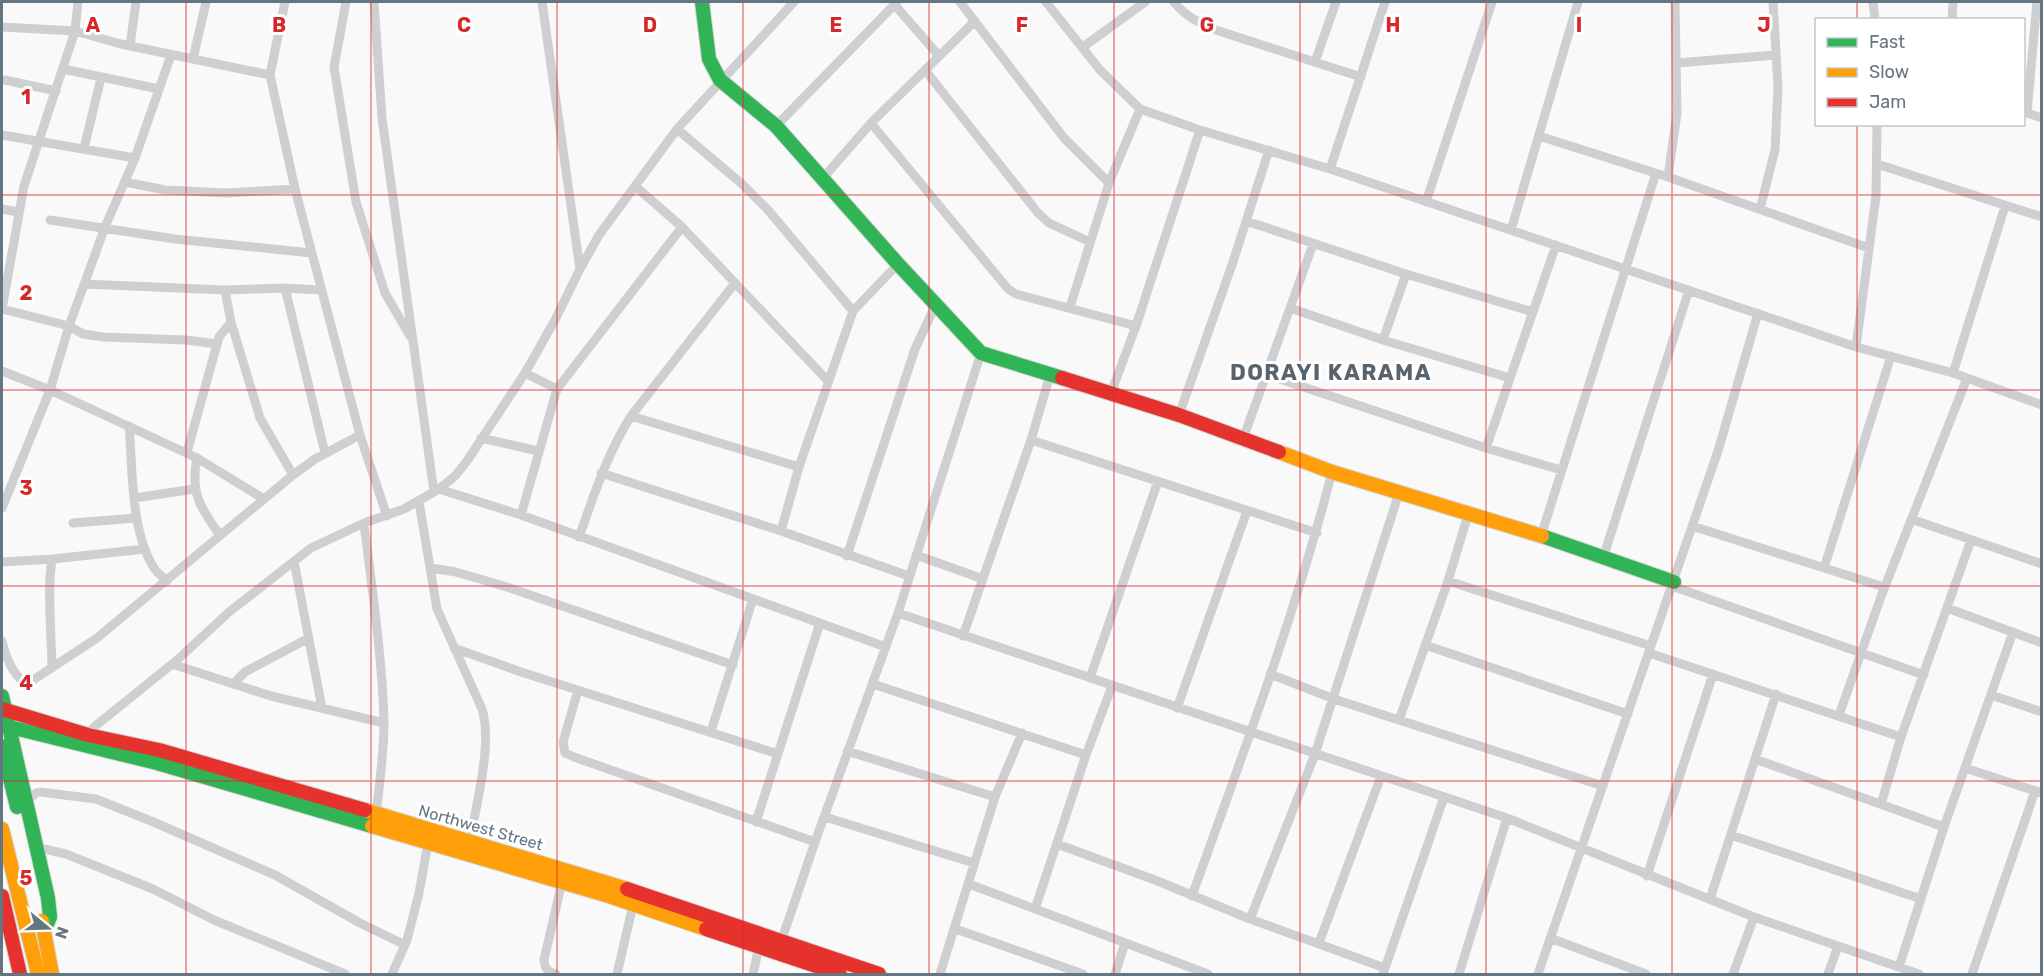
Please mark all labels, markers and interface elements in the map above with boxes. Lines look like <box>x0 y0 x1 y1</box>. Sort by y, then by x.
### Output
text: A <box>86 13 101 37</box>
text: B <box>272 13 286 37</box>
text: C <box>457 13 471 37</box>
text: D <box>643 13 657 37</box>
text: E <box>830 13 842 37</box>
text: F <box>1016 13 1028 37</box>
text: G <box>1200 13 1214 37</box>
text: H <box>1386 13 1400 37</box>
text: I <box>1576 13 1582 37</box>
text: J <box>1757 13 1771 37</box>
legend <box>1815 18 2025 126</box>
text: Fast <box>1869 31 1905 53</box>
text: Slow <box>1869 61 1909 83</box>
text: 1 <box>21 85 31 109</box>
text: Jam <box>1869 91 1906 113</box>
text: 2 <box>20 281 33 305</box>
district label: DORAYI KARAMA <box>1230 359 1432 386</box>
text: 3 <box>19 476 33 500</box>
text: 4 <box>19 671 33 695</box>
street label: Northwest Street <box>417 801 545 854</box>
text: 5 <box>20 866 33 890</box>
north arrow <box>18 898 78 958</box>
text: N <box>51 924 73 941</box>

